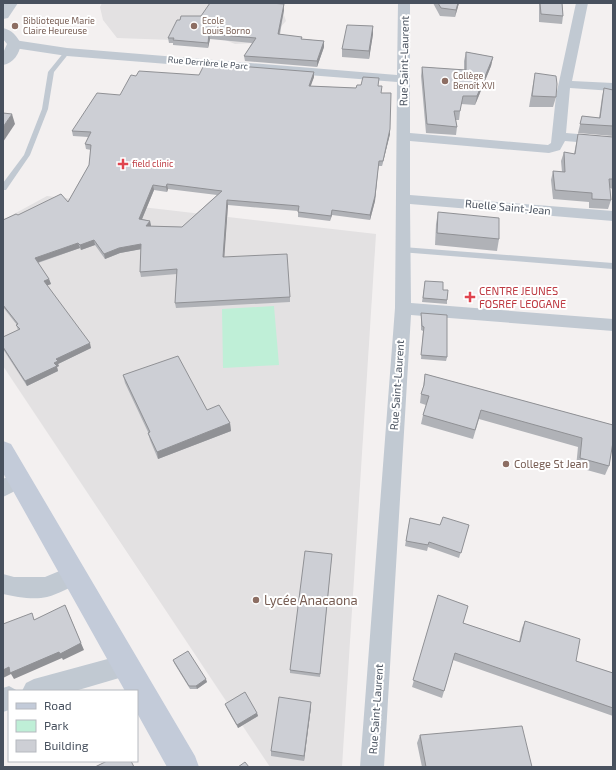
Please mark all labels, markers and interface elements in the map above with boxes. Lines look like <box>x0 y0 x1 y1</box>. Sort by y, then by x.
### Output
place label: Biblioteque Marie Claire Heureuse <box>23 15 95 36</box>
place label: Ecole Louis Borno <box>202 15 250 36</box>
street label: Rue Saint-Laurent <box>396 16 411 106</box>
marker: Biblioteque Marie Claire Heureuse <box>10 21 20 31</box>
marker: Ecole Louis Borno <box>189 21 199 31</box>
street label: Rue Derrière le Parc <box>167 54 249 72</box>
place label: Collège Benoît XVI <box>453 70 495 91</box>
marker: Collège Benoît XVI <box>440 76 450 86</box>
marker: field clinic <box>117 158 129 170</box>
place label: field clinic <box>132 158 174 169</box>
street label: Ruelle Saint-Jean <box>465 196 551 217</box>
place label: CENTRE JEUNES FOSREF LEOGANE <box>479 284 566 310</box>
marker: CENTRE JEUNES FOSREF LEOGANE <box>464 291 476 303</box>
street label: Rue Saint-Laurent <box>387 339 406 431</box>
place label: College St Jean <box>514 457 588 470</box>
marker: College St Jean <box>501 459 511 469</box>
place label: Lycée Anacaona <box>264 592 358 608</box>
marker: Lycée Anacaona <box>251 595 261 605</box>
street label: Rue Saint-Laurent <box>366 663 385 755</box>
legend <box>8 690 138 762</box>
text: Road <box>44 698 72 712</box>
text: Park <box>44 718 69 732</box>
text: Building <box>44 738 89 752</box>

